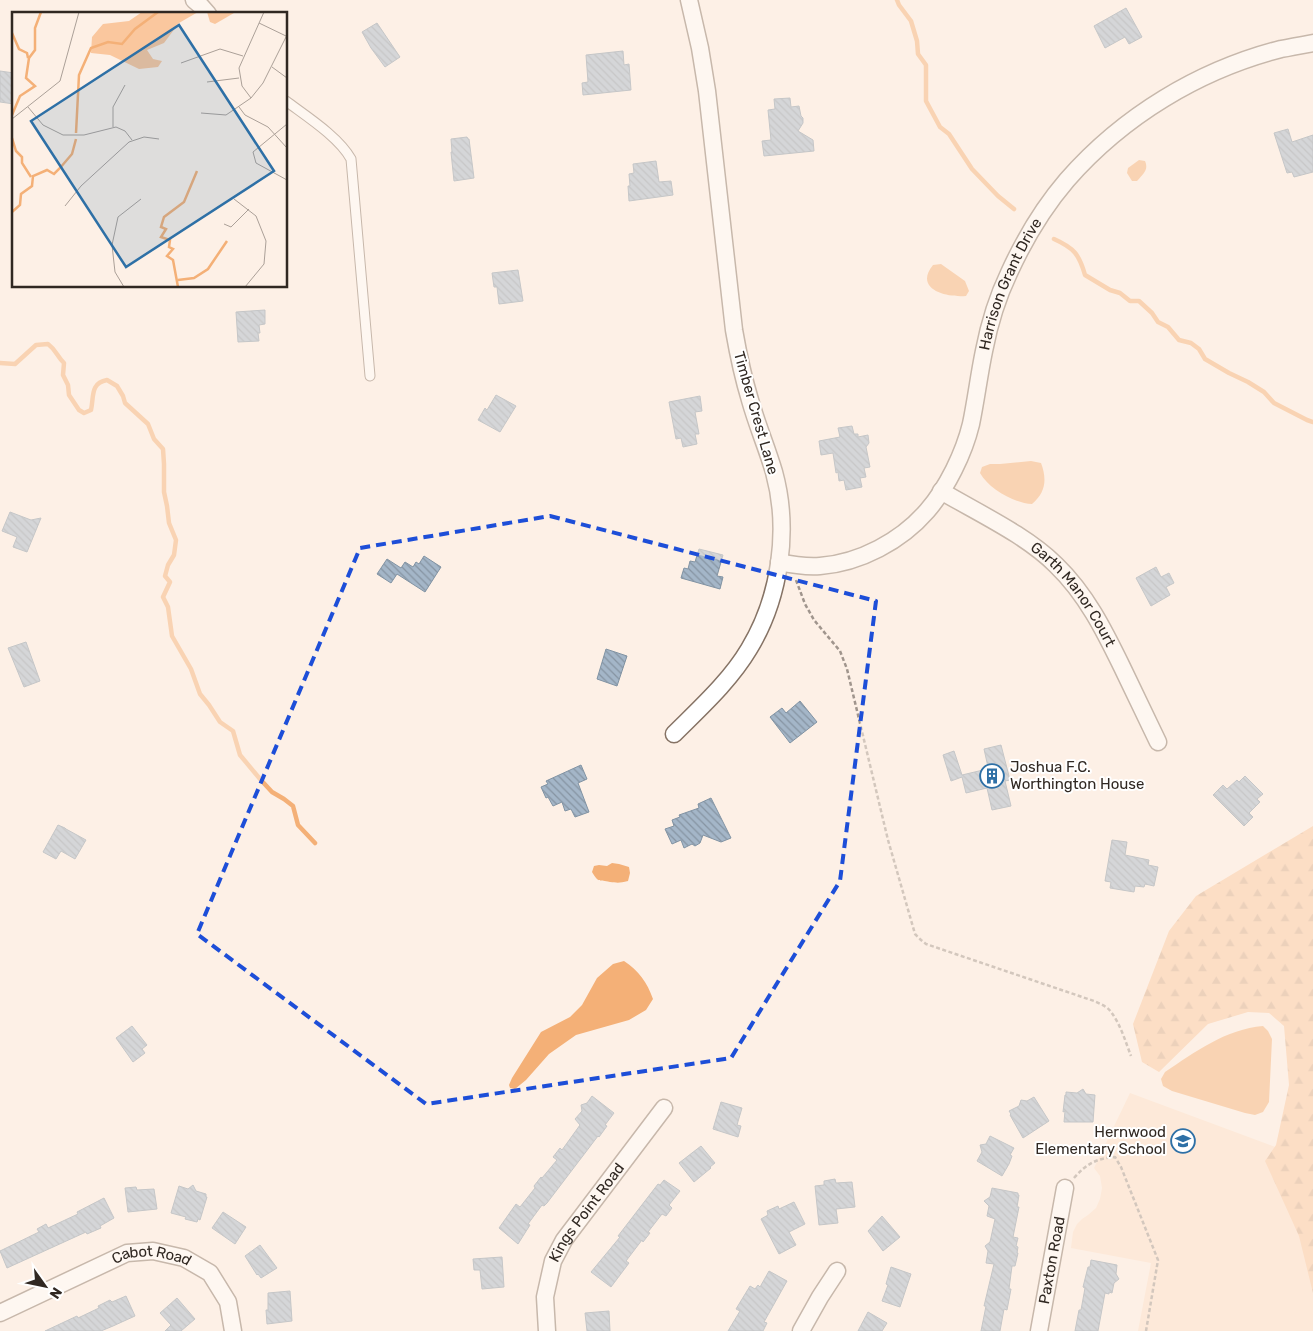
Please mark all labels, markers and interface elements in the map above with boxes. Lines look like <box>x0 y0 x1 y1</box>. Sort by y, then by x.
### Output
inset map <box>12 12 288 288</box>
street label: Harrison Grant Drive <box>975 215 1045 352</box>
street label: Timber Crest Lane <box>730 349 782 477</box>
street label: Garth Manor Court <box>1027 538 1120 650</box>
place label: Joshua F.C. Worthington House <box>1010 758 1144 793</box>
building icon: Joshua F.C. Worthington House <box>979 763 1005 789</box>
place label: Hernwood Elementary School <box>1035 1123 1166 1158</box>
school or university icon: Hernwood Elementary School <box>1170 1128 1196 1154</box>
street label: Kings Point Road <box>545 1159 628 1265</box>
street label: Paxton Road <box>1035 1215 1069 1305</box>
street label: Cabot Road <box>109 1242 195 1269</box>
north arrow <box>20 1261 70 1311</box>
text: N <box>46 1284 65 1302</box>

